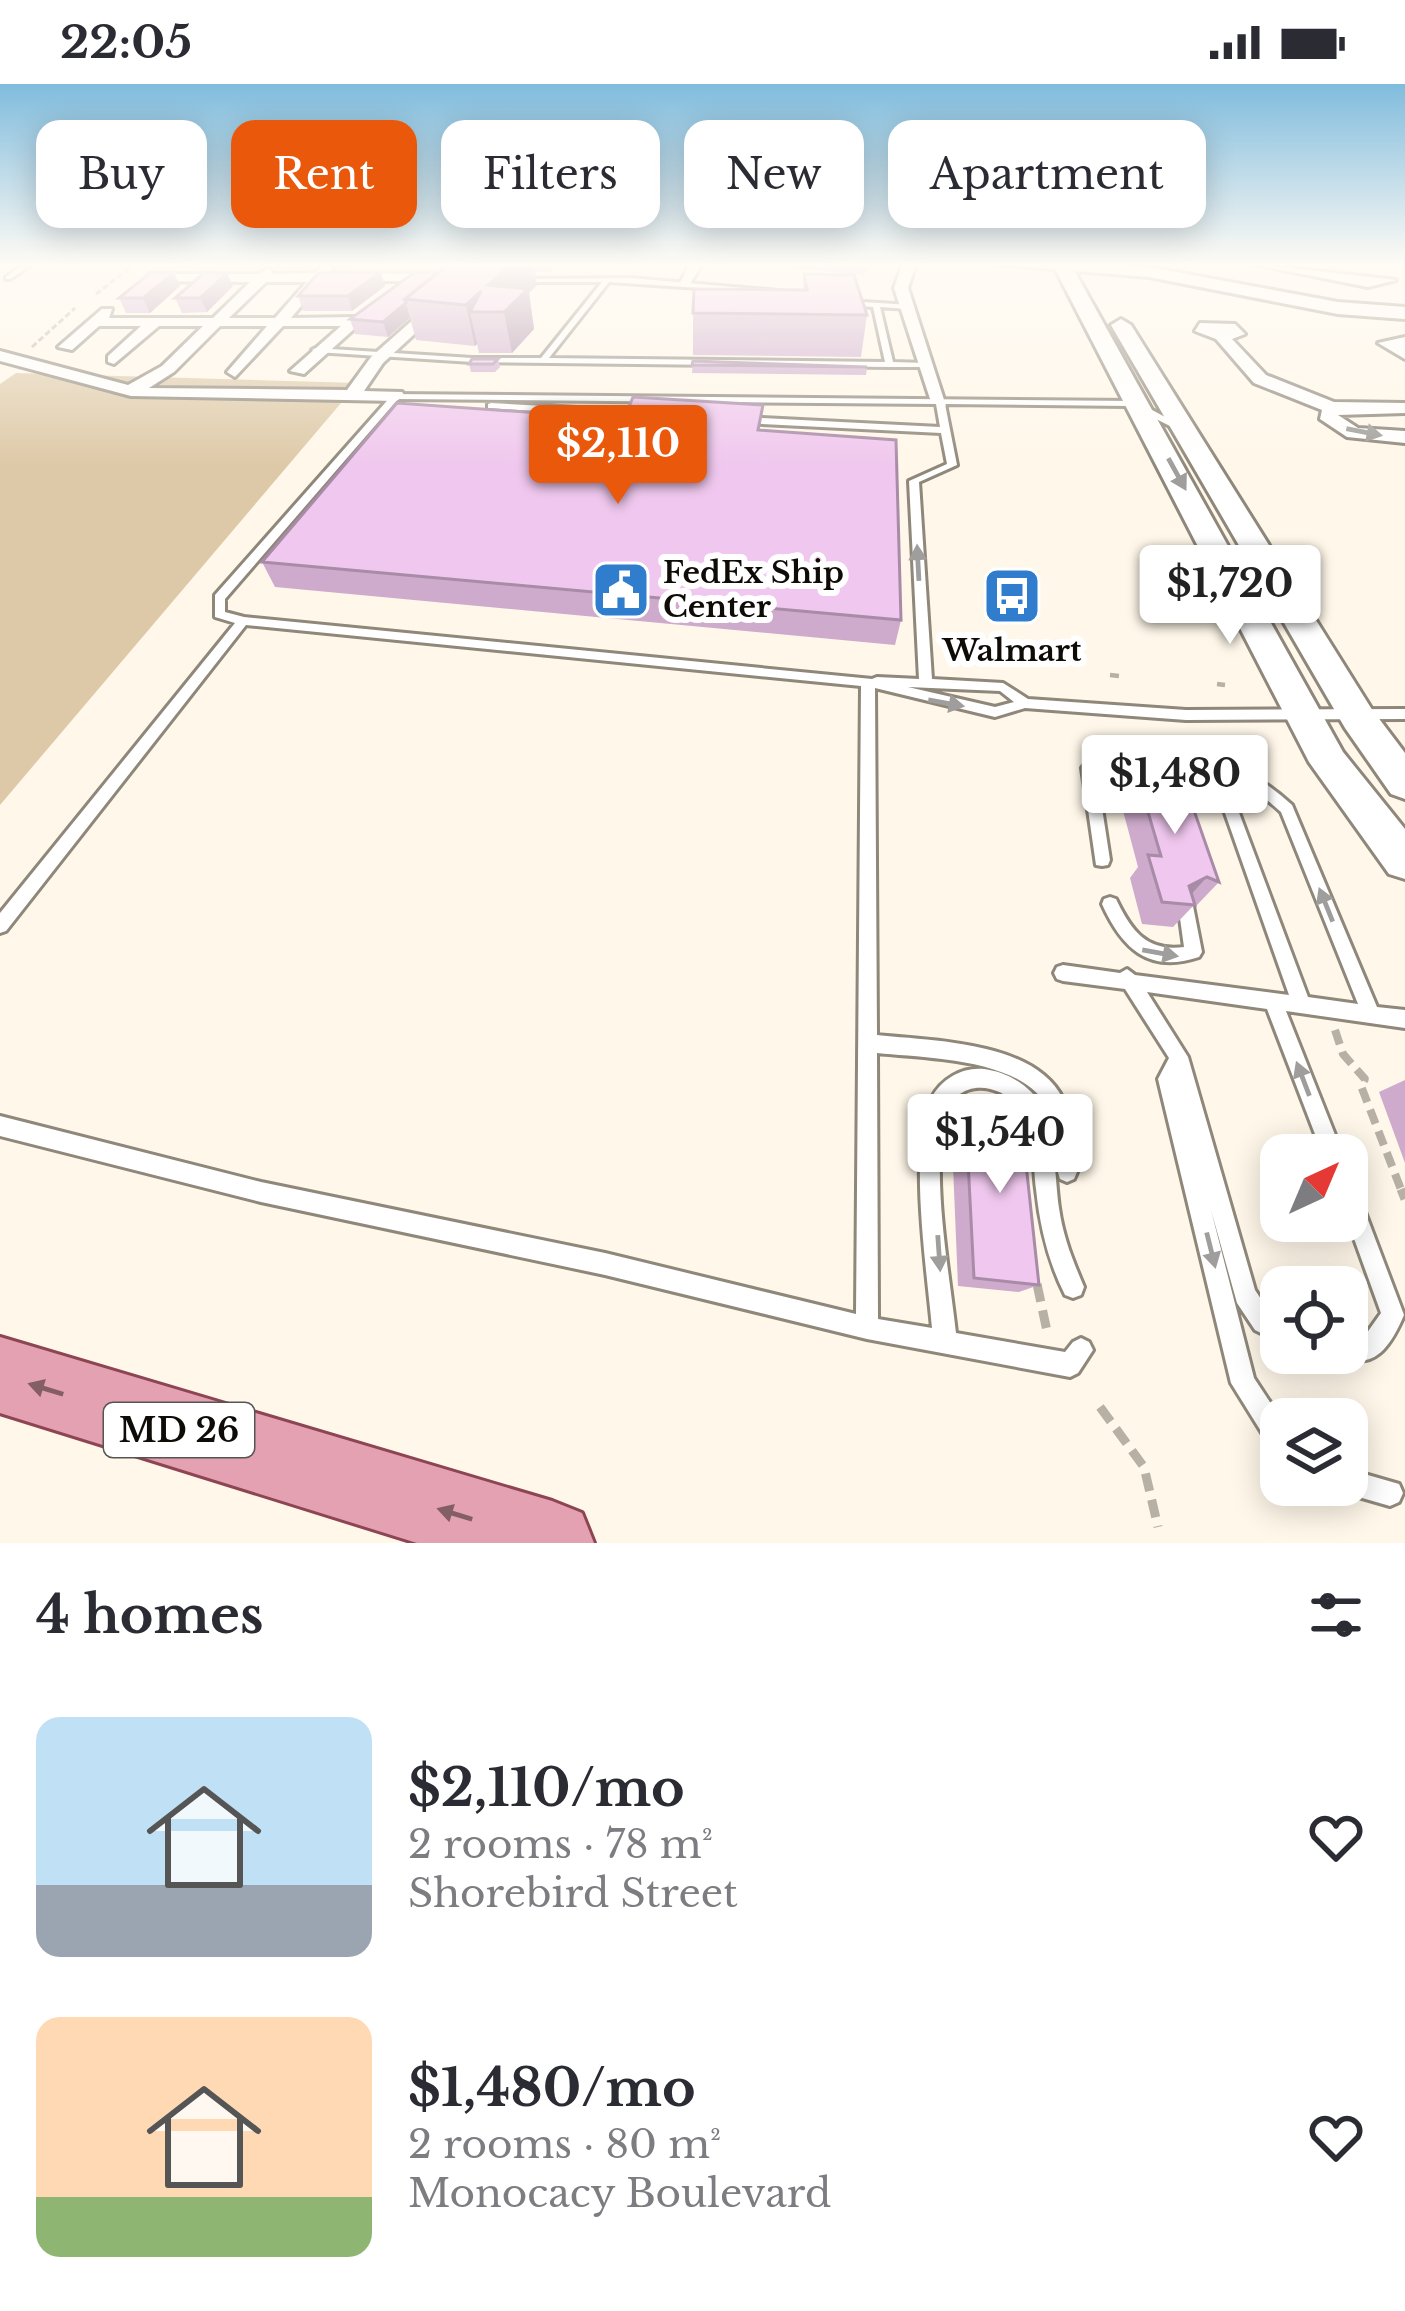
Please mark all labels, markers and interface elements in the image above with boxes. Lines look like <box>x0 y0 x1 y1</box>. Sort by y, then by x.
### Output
text: 22:05 <box>60 14 192 70</box>
chip: Buy <box>36 120 207 228</box>
chip: Rent <box>231 120 417 228</box>
chip: Filters <box>441 120 660 228</box>
chip: New <box>684 120 864 228</box>
chip: Apartment <box>888 120 1206 228</box>
pin: $2,110 <box>520 405 716 507</box>
text: $2,110 <box>556 419 680 468</box>
one-way arrow <box>1345 423 1383 442</box>
one-way arrow <box>1166 457 1187 492</box>
one-way arrow <box>909 544 928 581</box>
pin: $1,720 <box>1132 545 1328 647</box>
place label: FedEx Ship Center <box>663 554 844 625</box>
public building icon: FedEx Ship Center <box>590 559 652 621</box>
text: $1,720 <box>1167 559 1293 608</box>
bus stop icon: Walmart <box>981 565 1043 627</box>
place label: Walmart <box>942 632 1082 669</box>
one-way arrow <box>928 694 966 713</box>
pin: $1,480 <box>1077 735 1273 837</box>
text: $1,480 <box>1109 749 1241 798</box>
one-way arrow <box>1316 887 1335 923</box>
one-way arrow <box>1142 943 1179 962</box>
one-way arrow <box>1293 1060 1312 1096</box>
pin: $1,540 <box>902 1094 1098 1196</box>
text: $1,540 <box>935 1108 1065 1157</box>
north arrow <box>1260 1134 1368 1242</box>
map controls <box>1260 1134 1368 1506</box>
one-way arrow <box>1202 1232 1221 1269</box>
one-way arrow <box>930 1235 949 1273</box>
button: locate <box>1260 1266 1368 1374</box>
one-way arrow <box>27 1379 64 1397</box>
button: layers <box>1260 1398 1368 1506</box>
road number: MD 26 <box>104 1403 254 1457</box>
one-way arrow <box>436 1504 473 1522</box>
icon: filters <box>1303 1582 1369 1648</box>
text: 4 homes <box>36 1584 264 1647</box>
text: $2,110/mo <box>408 1757 685 1820</box>
icon: home <box>132 1765 276 1909</box>
icon: heart <box>1303 1804 1369 1870</box>
text: 2 rooms · 78 m² <box>408 1820 713 1869</box>
text: Shorebird Street <box>408 1869 738 1918</box>
text: $1,480/mo <box>408 2057 696 2120</box>
icon: home <box>132 2065 276 2209</box>
icon: heart <box>1303 2104 1369 2170</box>
text: 2 rooms · 80 m² <box>408 2120 721 2169</box>
text: Monocacy Boulevard <box>408 2169 831 2218</box>

